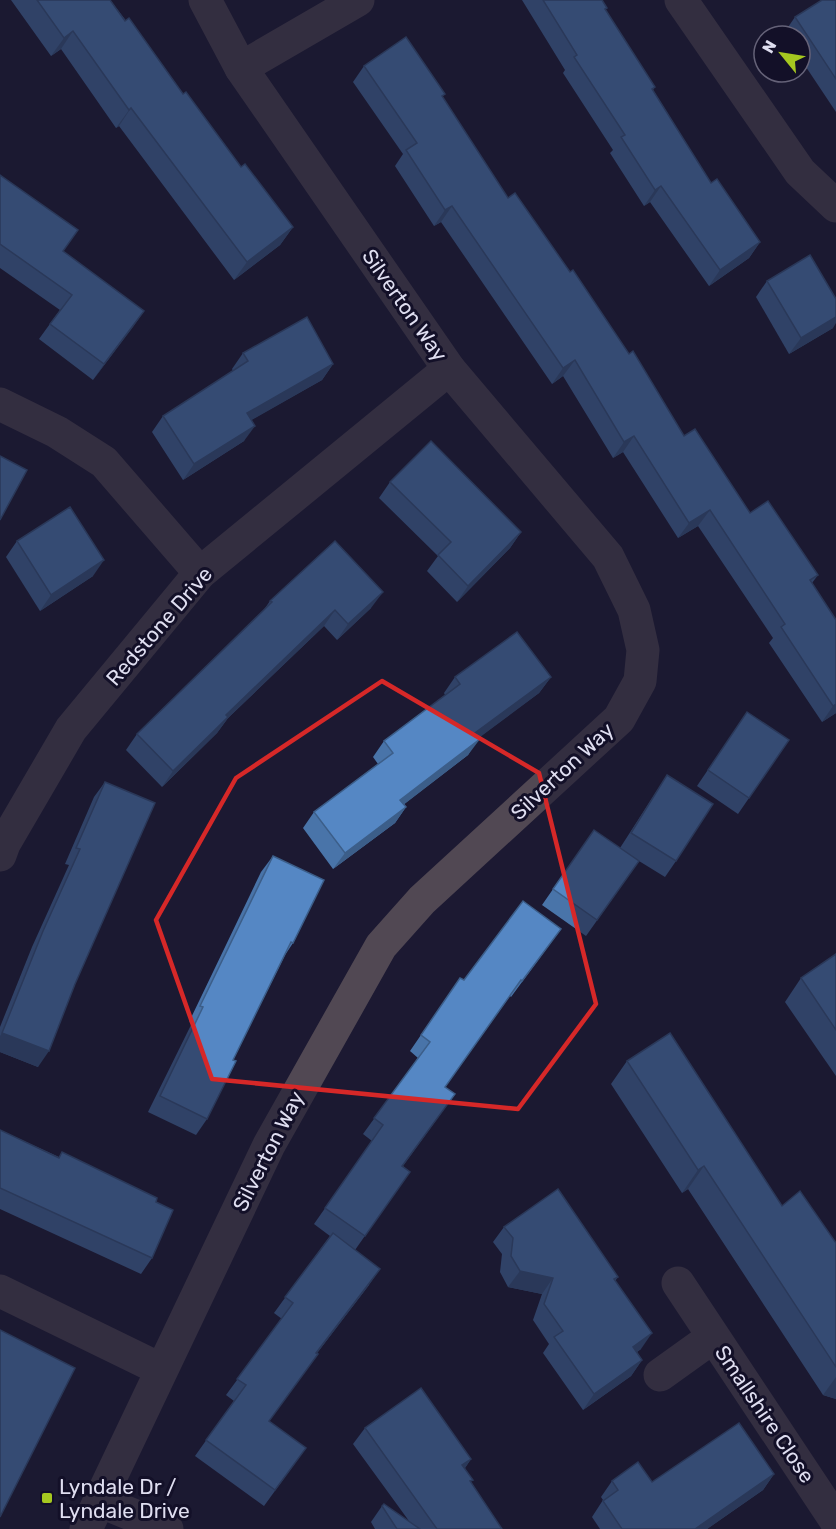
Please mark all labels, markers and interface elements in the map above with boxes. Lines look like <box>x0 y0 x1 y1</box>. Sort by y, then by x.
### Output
north arrow <box>752 24 812 84</box>
text: N <box>758 37 781 56</box>
street label: Silverton Way <box>357 244 453 366</box>
street label: Redstone Drive <box>101 562 217 690</box>
street label: Silverton Way <box>505 717 619 825</box>
street label: Silverton Way <box>227 1086 309 1215</box>
street label: Smallshire Close <box>710 1341 820 1487</box>
place label: Lyndale Dr / Lyndale Drive <box>59 1474 190 1523</box>
marker: Lyndale Dr / Lyndale Drive <box>40 1491 54 1505</box>

